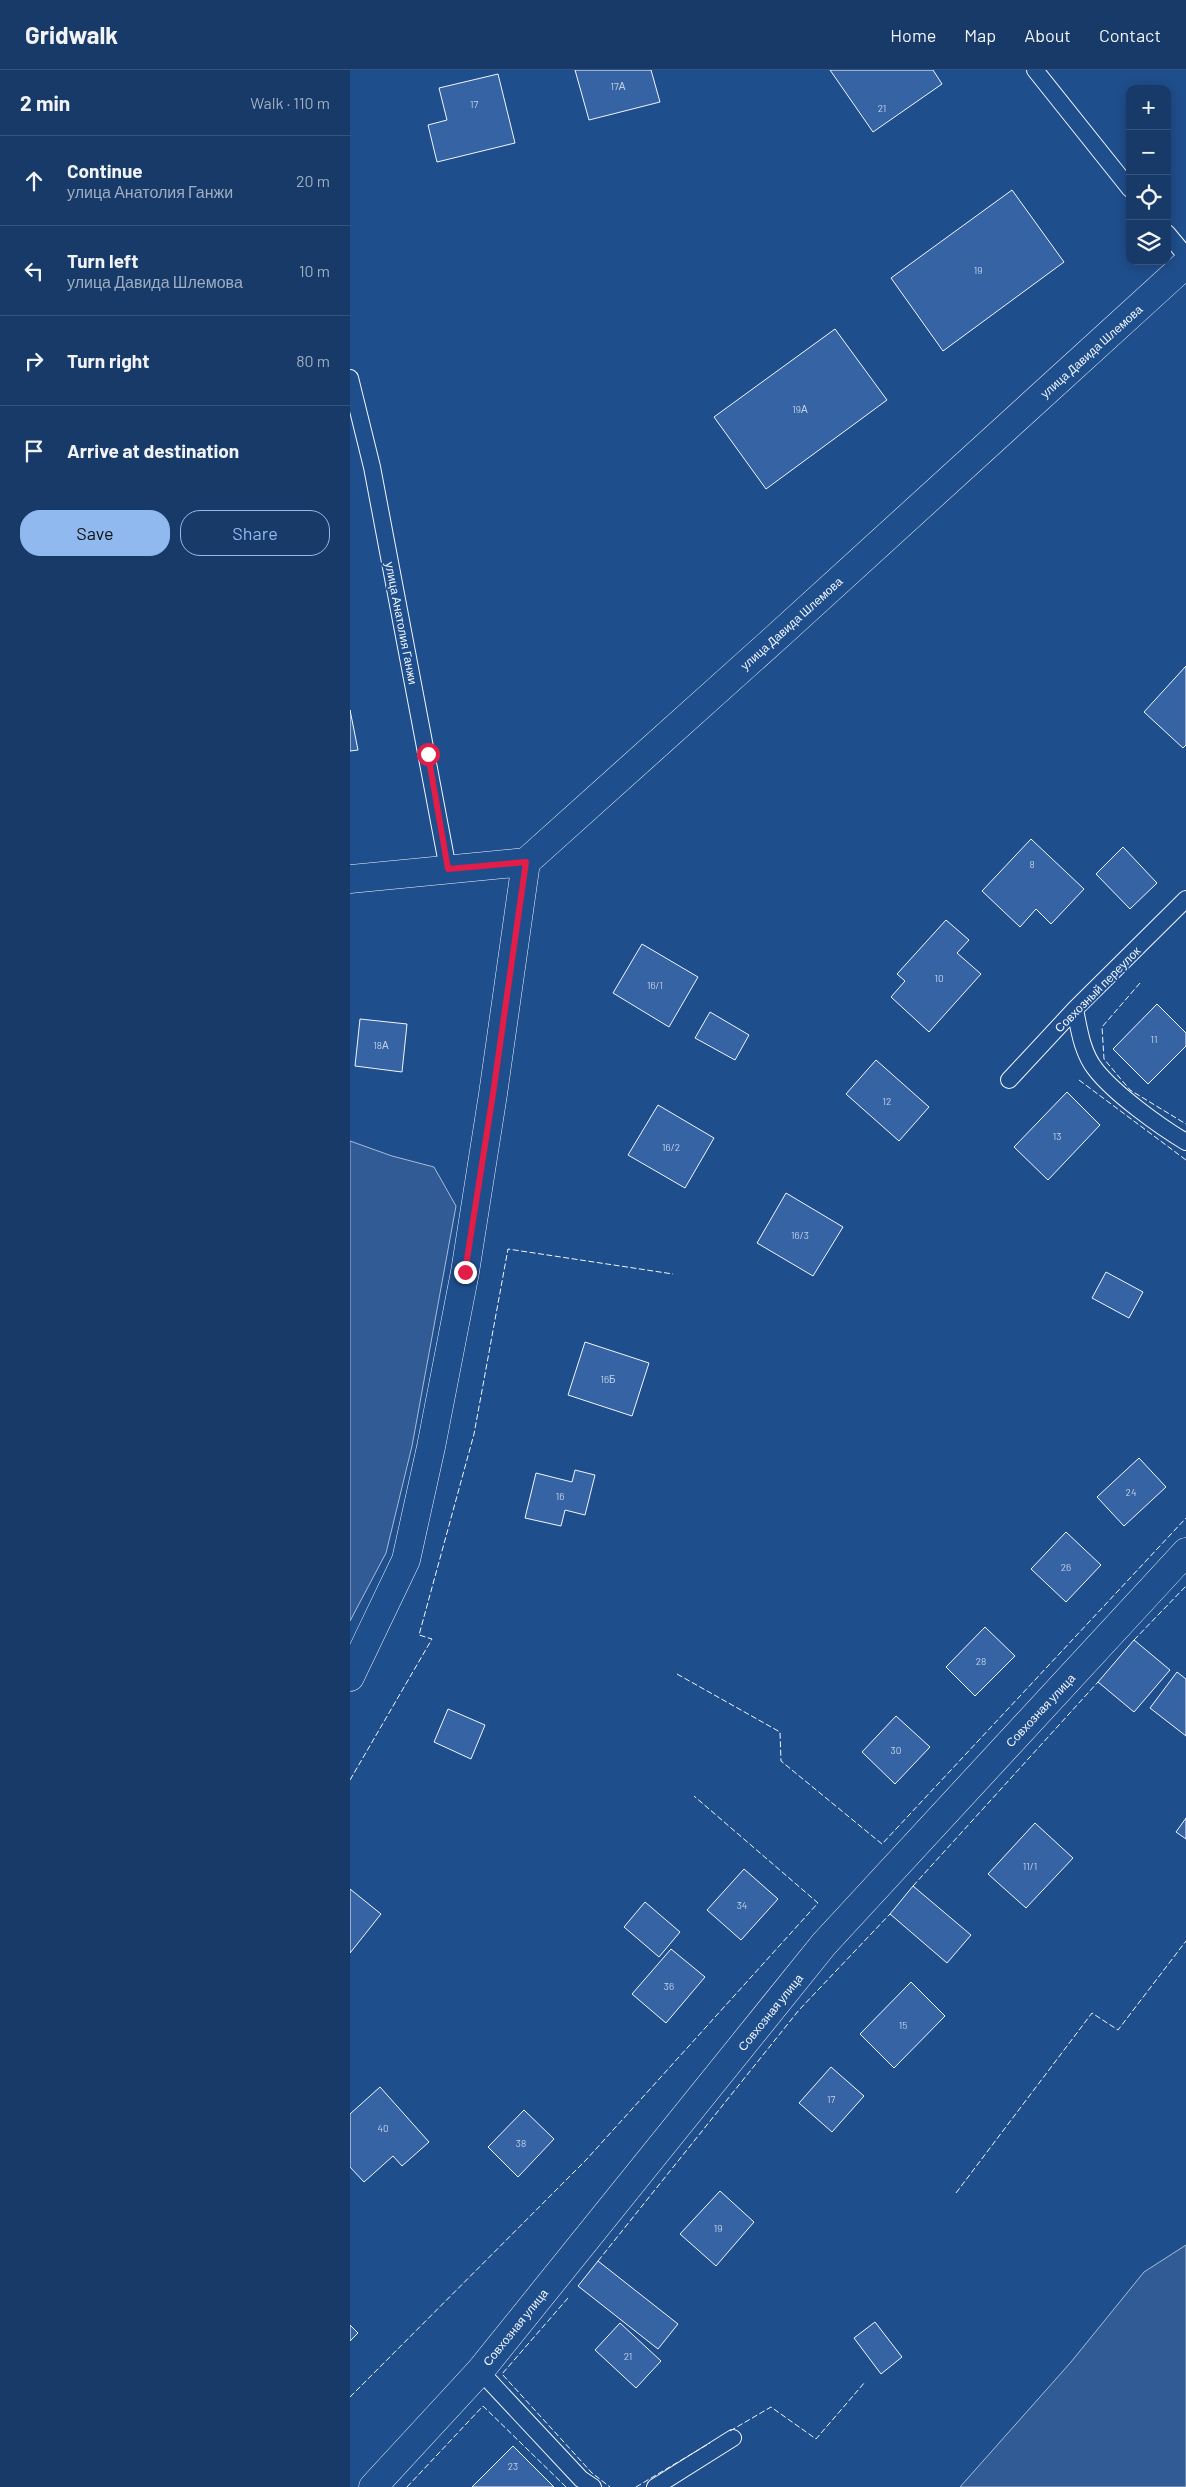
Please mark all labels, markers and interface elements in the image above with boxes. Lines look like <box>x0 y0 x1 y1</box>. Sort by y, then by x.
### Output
text: Gridwalk <box>25 20 118 49</box>
text: Home <box>890 24 936 46</box>
text: Map <box>964 24 996 46</box>
text: About <box>1024 24 1071 46</box>
text: Contact <box>1099 24 1161 46</box>
house number: 17А <box>611 80 626 92</box>
map controls <box>1126 85 1171 265</box>
button: + <box>1126 85 1171 130</box>
text: 2 min <box>20 90 70 115</box>
text: Walk · 110 m <box>250 93 330 112</box>
house number: 17 <box>470 98 478 110</box>
house number: 21 <box>878 102 886 114</box>
button: − <box>1126 130 1171 175</box>
text: Continue <box>67 159 143 182</box>
icon: ahead <box>20 167 48 195</box>
text: 20 m <box>296 171 330 190</box>
button: locate <box>1126 175 1171 220</box>
text: улица Анатолия Ганжи <box>67 182 233 201</box>
button: layers <box>1126 220 1171 265</box>
text: Turn left <box>67 249 138 272</box>
icon: left <box>20 257 48 285</box>
text: 10 m <box>299 261 330 280</box>
house number: 19 <box>974 264 982 276</box>
text: улица Давида Шлемова <box>67 272 243 291</box>
street label: улица Давида Шлемова <box>1037 301 1146 401</box>
icon: right <box>20 347 48 375</box>
text: Turn right <box>67 349 149 372</box>
text: 80 m <box>296 351 330 370</box>
house number: 19А <box>792 403 808 415</box>
icon: arrive <box>20 437 48 465</box>
text: Arrive at destination <box>67 439 239 462</box>
button: Save <box>20 510 170 556</box>
button: Share <box>180 510 330 556</box>
street label: улица Анатолия Ганжи <box>382 560 421 686</box>
street label: улица Давида Шлемова <box>737 573 846 673</box>
route start <box>417 743 440 766</box>
house number: 8 <box>1029 858 1035 870</box>
street label: Совхозный переулок <box>1051 943 1144 1035</box>
house number: 10 <box>934 972 944 984</box>
house number: 16/1 <box>647 979 663 991</box>
house number: 11 <box>1150 1033 1158 1045</box>
house number: 18А <box>373 1039 389 1051</box>
house number: 12 <box>883 1095 891 1107</box>
house number: 13 <box>1053 1130 1061 1142</box>
house number: 16/2 <box>662 1141 680 1153</box>
house number: 16/3 <box>791 1229 809 1241</box>
route end <box>454 1261 477 1284</box>
house number: 16Б <box>600 1373 616 1385</box>
house number: 24 <box>1126 1486 1136 1498</box>
house number: 16 <box>556 1490 564 1502</box>
house number: 26 <box>1061 1561 1071 1573</box>
house number: 28 <box>976 1655 986 1667</box>
street label: Совхозная улица <box>1003 1670 1078 1750</box>
house number: 30 <box>891 1744 901 1756</box>
house number: 11/1 <box>1023 1860 1037 1872</box>
house number: 34 <box>737 1899 747 1911</box>
street label: Совхозная улица <box>735 1971 806 2054</box>
house number: 36 <box>664 1980 674 1992</box>
house number: 15 <box>899 2019 907 2031</box>
house number: 17 <box>827 2093 835 2105</box>
house number: 40 <box>377 2122 389 2134</box>
house number: 38 <box>516 2137 526 2149</box>
house number: 19 <box>714 2222 722 2234</box>
street label: Совхозная улица <box>480 2286 551 2369</box>
house number: 21 <box>624 2350 632 2362</box>
house number: 23 <box>508 2460 518 2472</box>

